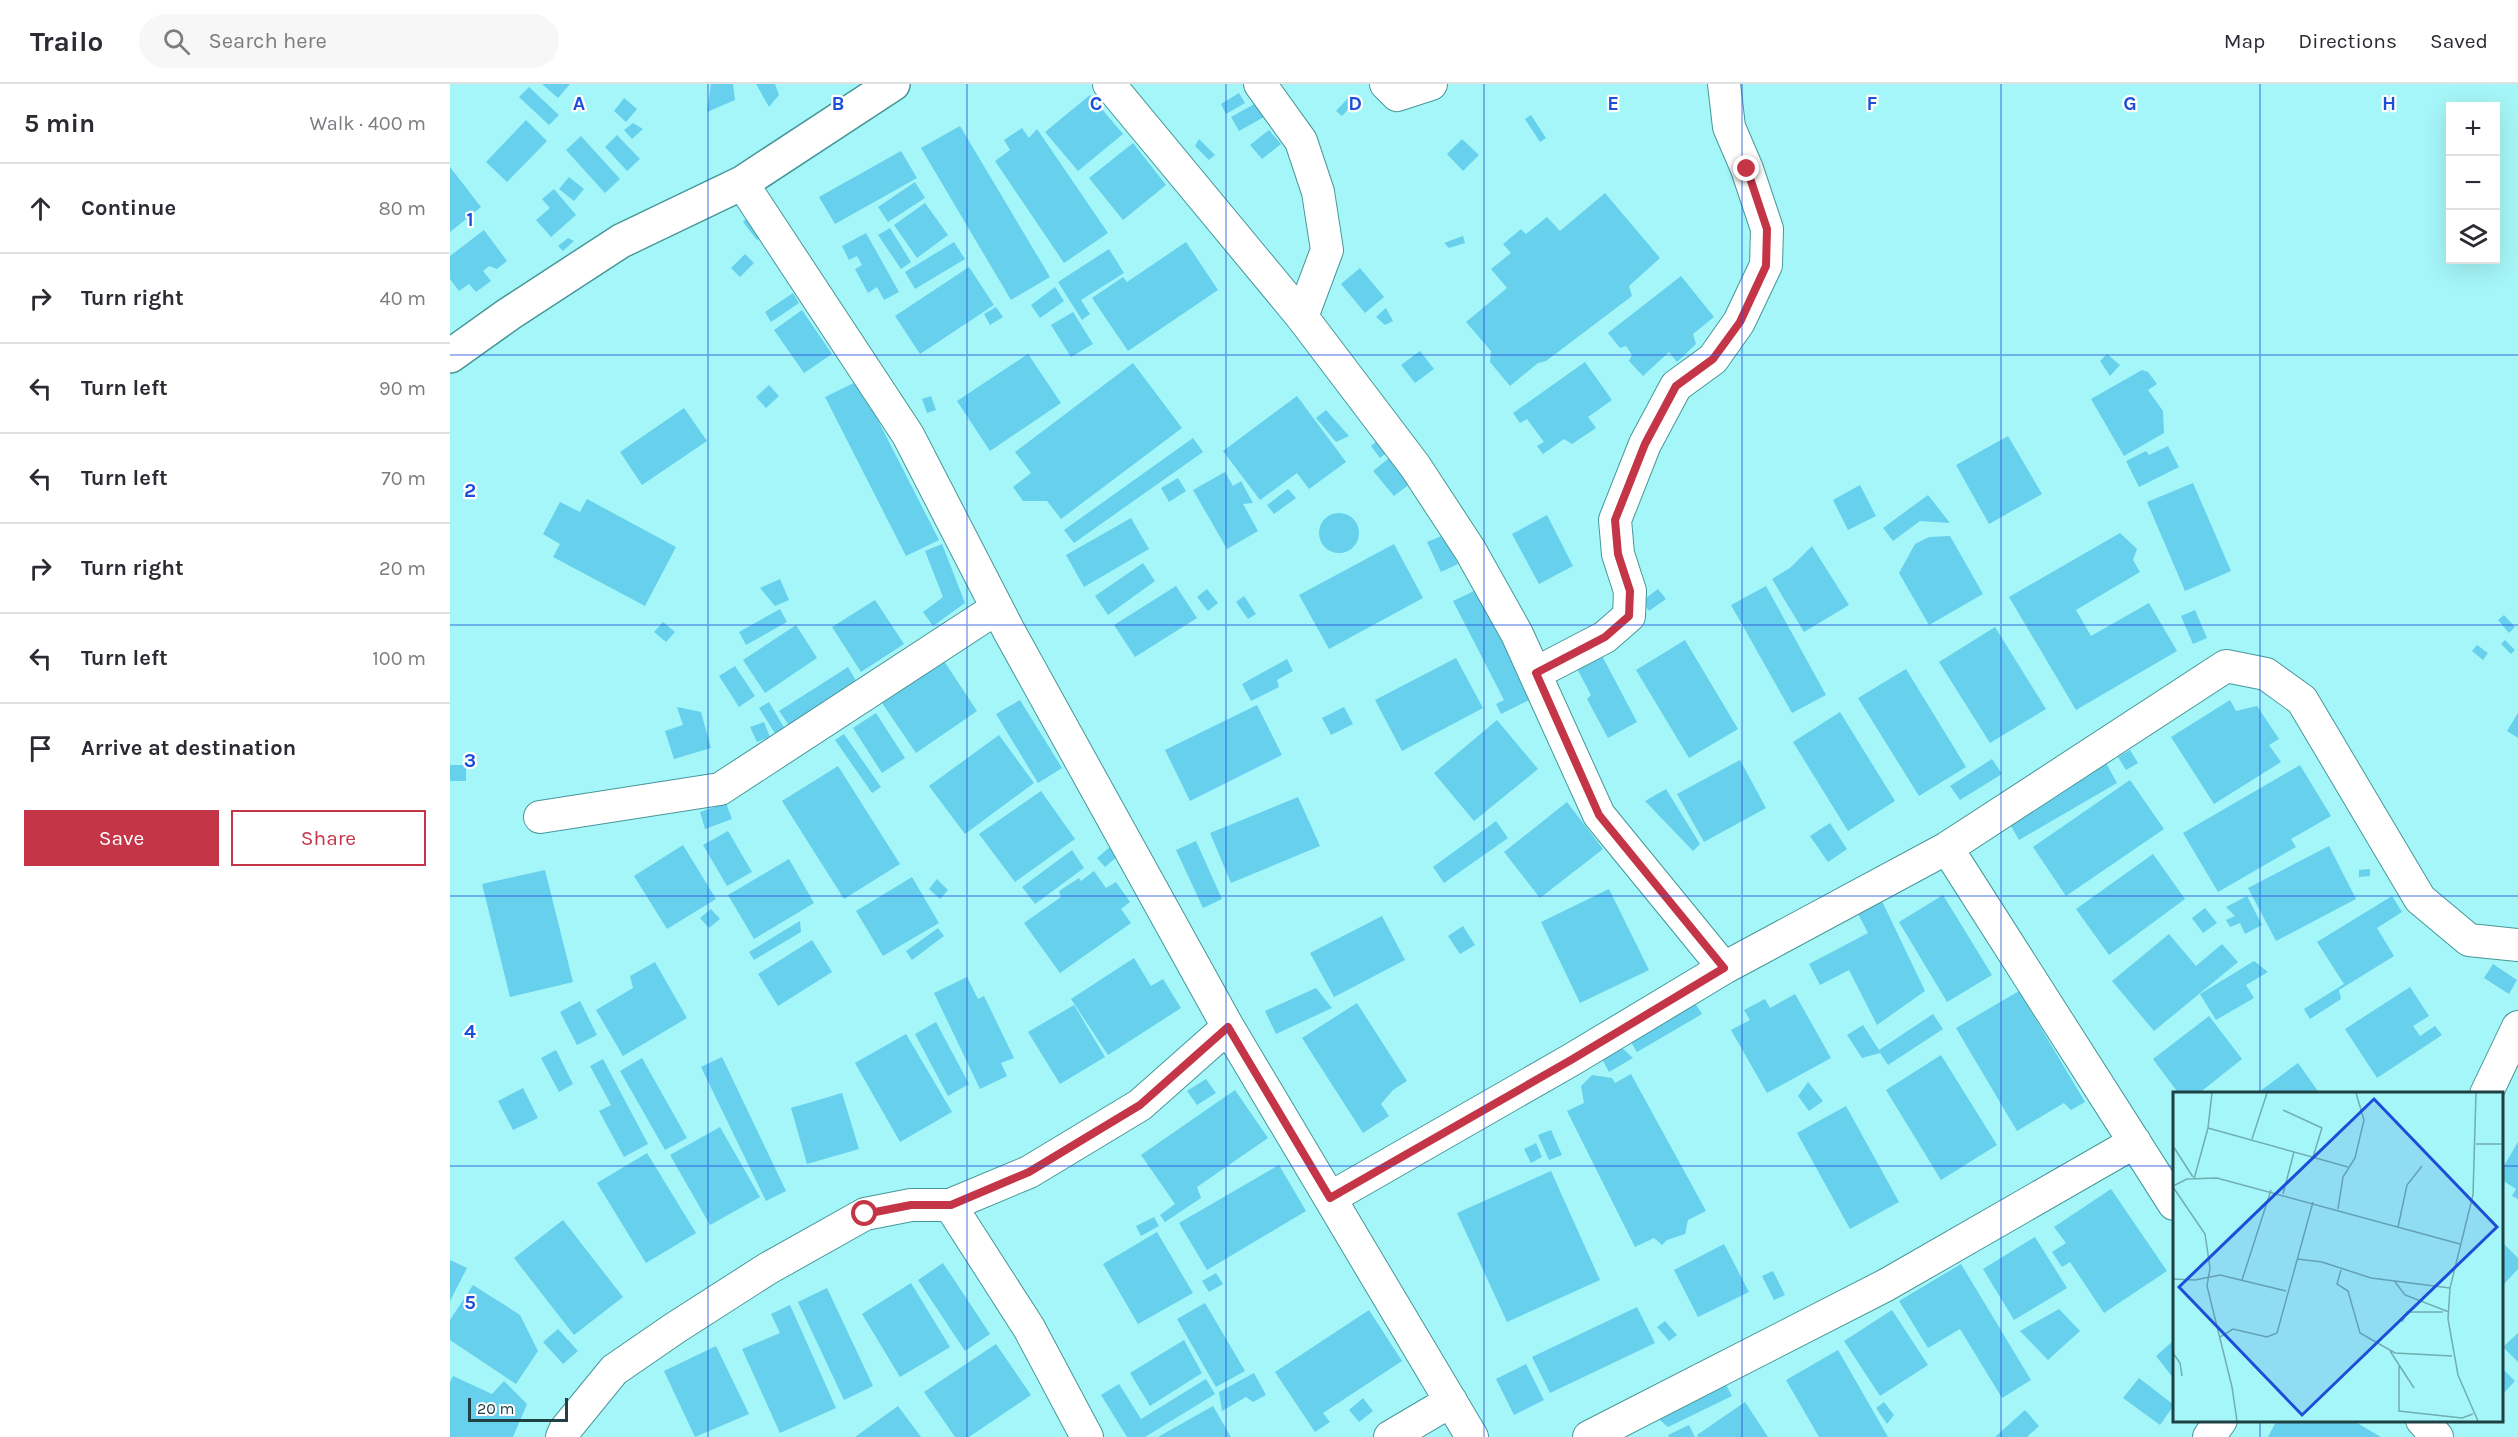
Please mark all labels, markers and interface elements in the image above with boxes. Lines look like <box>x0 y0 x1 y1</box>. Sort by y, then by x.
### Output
search box <box>139 14 559 68</box>
text: Trailo <box>30 25 103 58</box>
icon: search <box>160 25 193 58</box>
text: Search here <box>208 28 327 54</box>
text: Map <box>2224 29 2265 53</box>
text: Directions <box>2298 29 2397 53</box>
text: Saved <box>2430 29 2488 53</box>
text: A <box>573 92 586 115</box>
text: B <box>832 92 844 115</box>
text: C <box>1090 92 1102 115</box>
text: D <box>1348 92 1362 115</box>
text: E <box>1607 92 1619 115</box>
text: F <box>1867 92 1878 115</box>
text: G <box>2123 92 2137 115</box>
text: H <box>2382 92 2396 115</box>
map controls <box>2446 102 2500 264</box>
button: + <box>2446 102 2500 156</box>
text: 5 min <box>24 108 95 139</box>
text: Walk · 400 m <box>309 112 426 135</box>
route end <box>1733 155 1759 181</box>
button: − <box>2446 156 2500 210</box>
icon: ahead <box>24 192 57 225</box>
text: Continue <box>81 195 176 221</box>
text: 80 m <box>378 197 426 220</box>
text: 1 <box>466 208 474 231</box>
button: layers <box>2446 210 2500 264</box>
icon: right <box>24 282 57 315</box>
text: Turn right <box>81 285 184 311</box>
text: 40 m <box>380 287 426 310</box>
icon: left <box>24 372 57 405</box>
text: Turn left <box>81 375 168 401</box>
text: 90 m <box>379 377 426 400</box>
icon: left <box>24 462 57 495</box>
text: Turn left <box>81 465 168 491</box>
text: 70 m <box>381 467 426 490</box>
text: 2 <box>464 479 476 502</box>
icon: right <box>24 552 57 585</box>
text: Turn right <box>81 555 184 581</box>
text: 20 m <box>379 557 426 580</box>
icon: left <box>24 642 57 675</box>
text: Turn left <box>81 645 168 671</box>
text: 100 m <box>372 647 426 670</box>
icon: arrive <box>24 732 57 765</box>
text: Arrive at destination <box>81 735 296 761</box>
text: 3 <box>464 749 476 772</box>
button: Save <box>24 810 219 866</box>
button: Share <box>231 810 426 866</box>
text: 4 <box>464 1020 476 1043</box>
inset map <box>2173 1092 2503 1422</box>
route start <box>851 1200 877 1226</box>
text: 5 <box>464 1291 476 1314</box>
scale bar <box>468 1395 568 1422</box>
text: 20 m <box>477 1399 515 1418</box>

